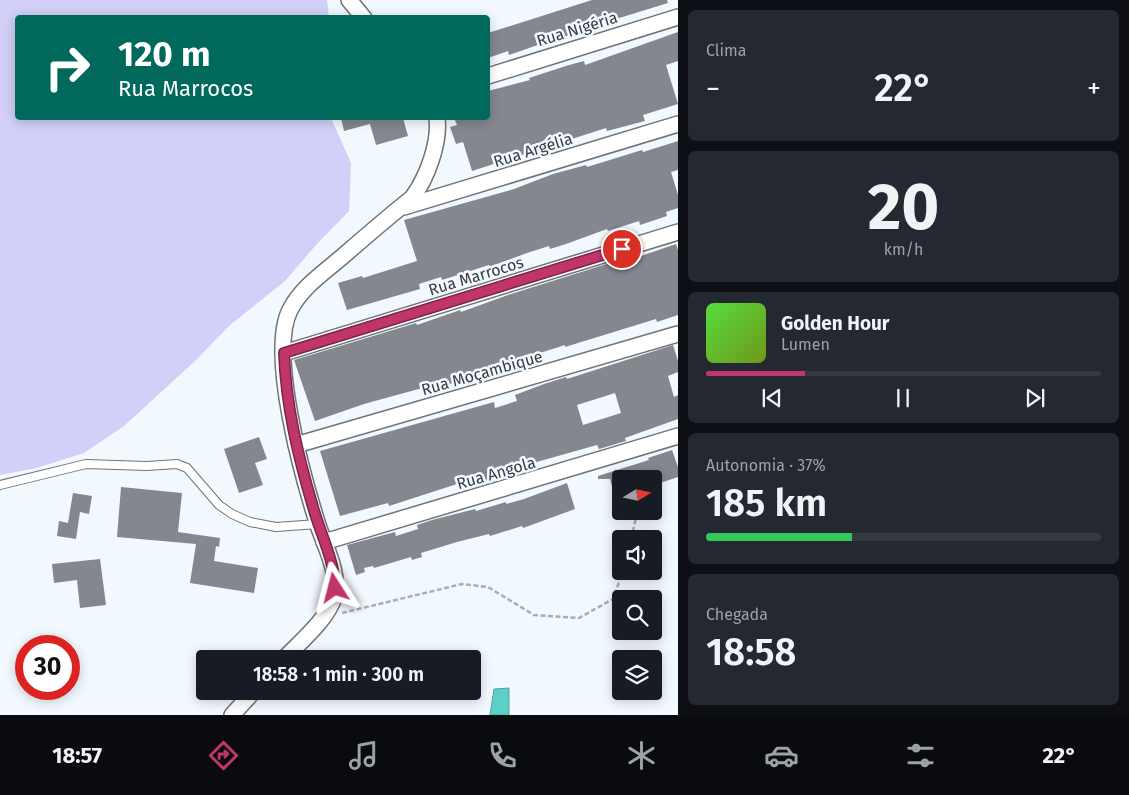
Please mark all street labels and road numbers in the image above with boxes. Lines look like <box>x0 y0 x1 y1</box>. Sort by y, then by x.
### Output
street label: Rua Nigéria <box>534 8 620 50</box>
street label: Rua Argélia <box>491 129 575 171</box>
street label: Rua Marrocos <box>426 253 526 299</box>
street label: Rua Moçambique <box>419 347 545 400</box>
street label: Rua Angola <box>454 453 538 493</box>

